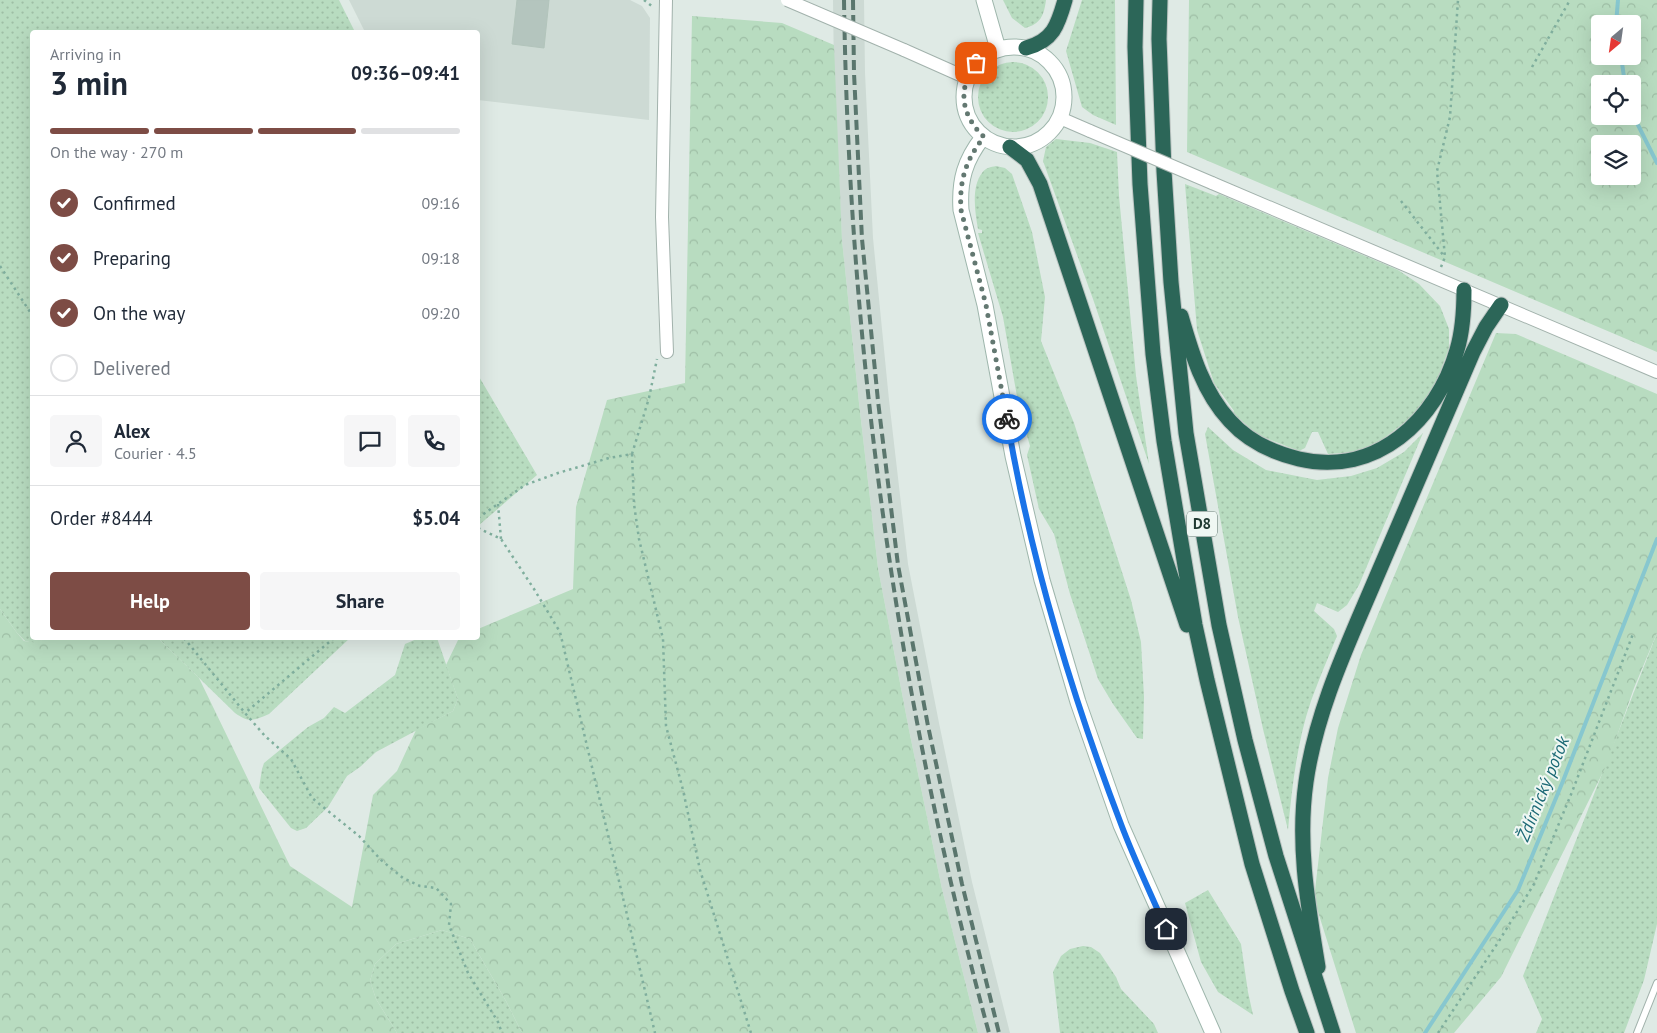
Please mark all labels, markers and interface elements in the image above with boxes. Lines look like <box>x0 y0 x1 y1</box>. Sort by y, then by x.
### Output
north arrow <box>1591 15 1641 65</box>
map controls <box>1591 15 1641 185</box>
pin <box>955 42 997 84</box>
text: Arriving in <box>50 44 121 64</box>
icon: bag <box>962 49 990 77</box>
text: 09:36–09:41 <box>351 61 460 85</box>
text: 3 min <box>50 62 128 104</box>
button: locate <box>1591 75 1641 125</box>
button: layers <box>1591 135 1641 185</box>
text: On the way · 270 m <box>50 142 183 162</box>
icon: check <box>50 189 78 217</box>
text: Confirmed <box>93 191 176 215</box>
text: 09:16 <box>422 193 460 213</box>
icon: check <box>50 244 78 272</box>
text: Preparing <box>93 246 171 270</box>
text: 09:18 <box>422 248 460 268</box>
icon: check <box>50 299 78 327</box>
text: On the way <box>93 301 185 325</box>
text: 09:20 <box>422 303 460 323</box>
text: Delivered <box>93 356 171 380</box>
courier <box>982 394 1032 444</box>
icon: bike <box>993 405 1021 433</box>
button: person <box>50 415 102 467</box>
button: chat <box>344 415 396 467</box>
button: phone <box>408 415 460 467</box>
text: Alex <box>114 419 150 443</box>
text: Courier · 4.5 <box>114 443 197 463</box>
text: Order #8444 <box>50 506 153 530</box>
text: $5.04 <box>412 506 460 530</box>
road number: D8 <box>1187 512 1217 536</box>
button: Help <box>50 572 250 630</box>
button: Share <box>260 572 460 630</box>
water label: Ždírnický potok <box>1511 732 1574 846</box>
pin <box>1145 908 1187 950</box>
icon: home <box>1152 915 1180 943</box>

